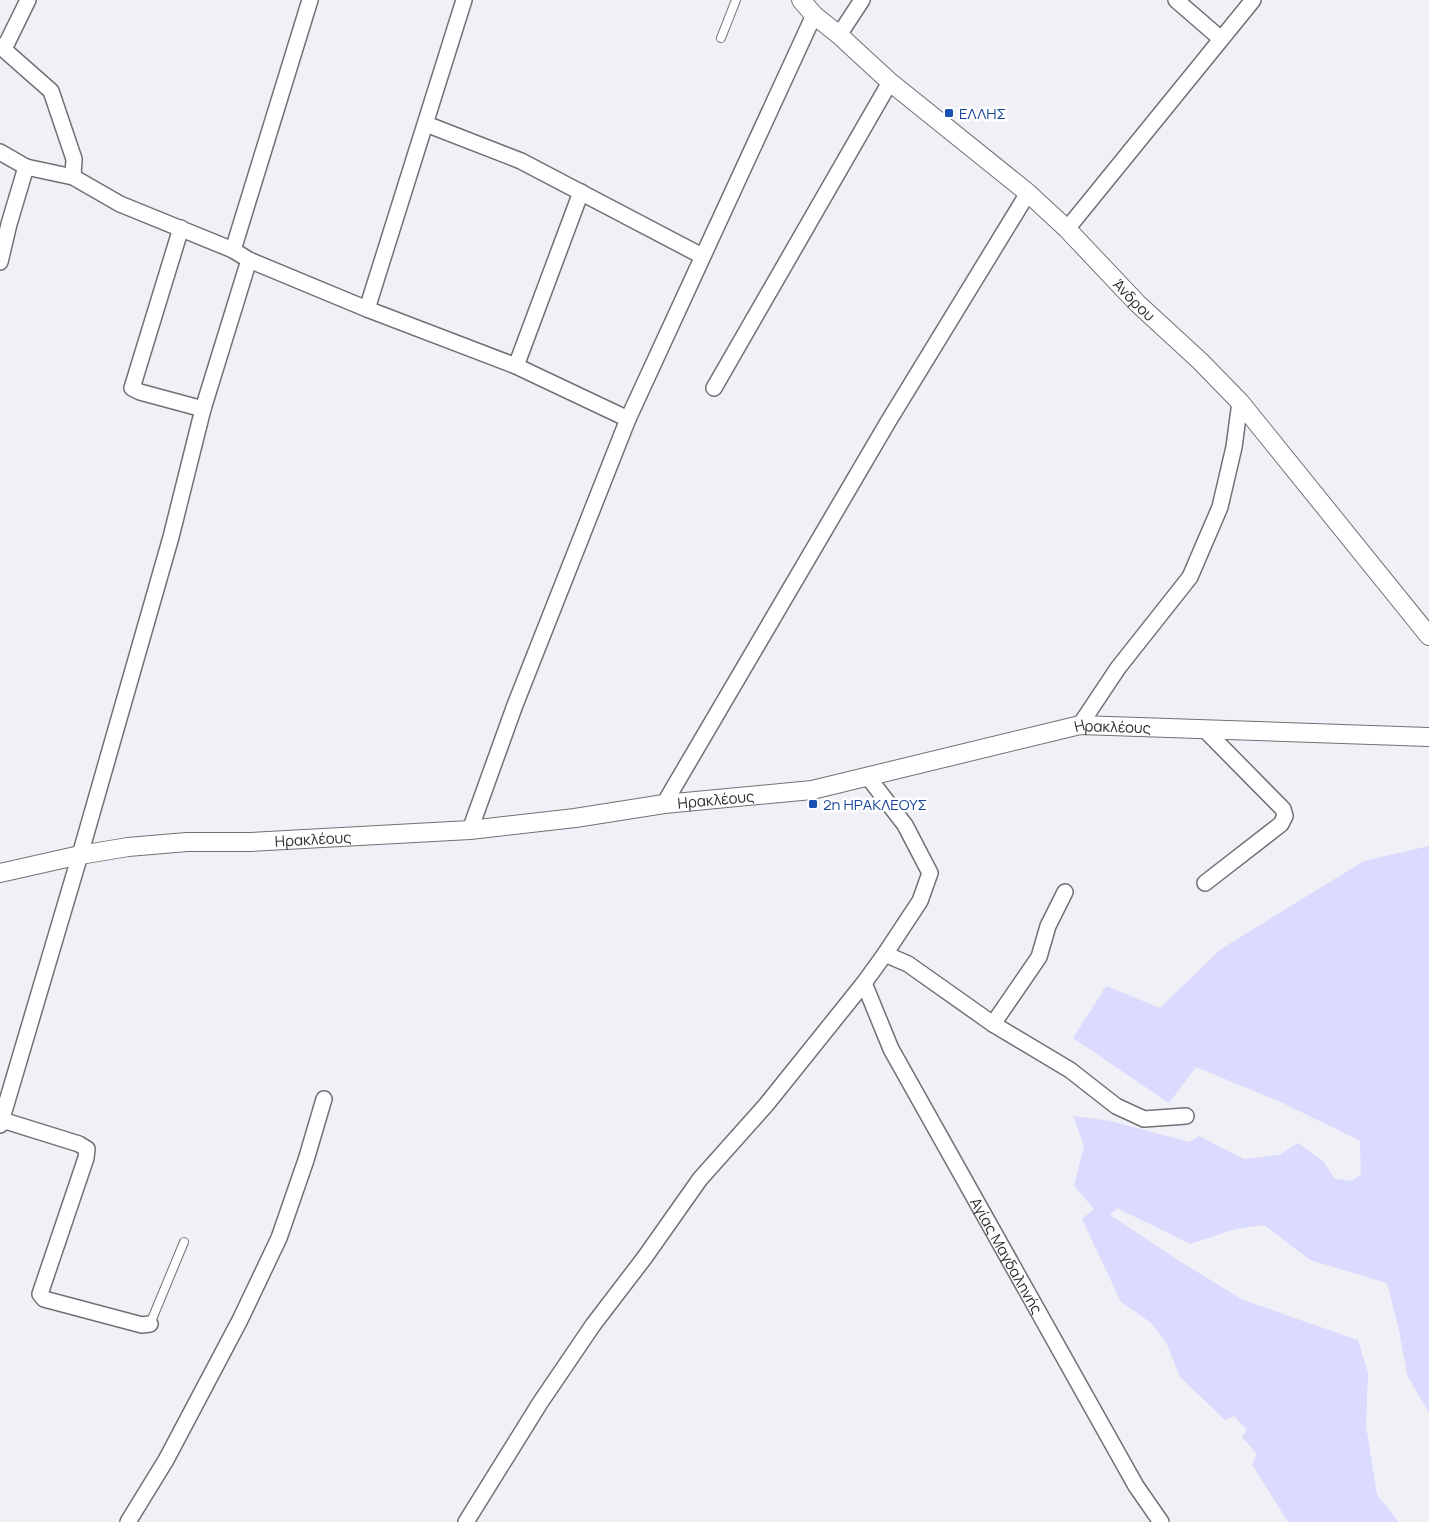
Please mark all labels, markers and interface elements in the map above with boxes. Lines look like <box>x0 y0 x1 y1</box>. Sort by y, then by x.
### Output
place label: ΕΛΛΗΣ <box>959 103 1006 124</box>
marker: ΕΛΛΗΣ <box>943 107 955 119</box>
street label: Άνδρου <box>1109 274 1160 325</box>
street label: Ηρακλέους <box>1072 714 1151 738</box>
street label: Ηρακλέους <box>676 785 755 813</box>
place label: 2η ΗΡΑΚΛΕΟΥΣ <box>823 794 927 815</box>
marker: 2η ΗΡΑΚΛΕΟΥΣ <box>807 798 819 810</box>
street label: Ηρακλέους <box>274 826 352 851</box>
street label: Αγίας Μαγδαληνής <box>966 1193 1048 1318</box>

